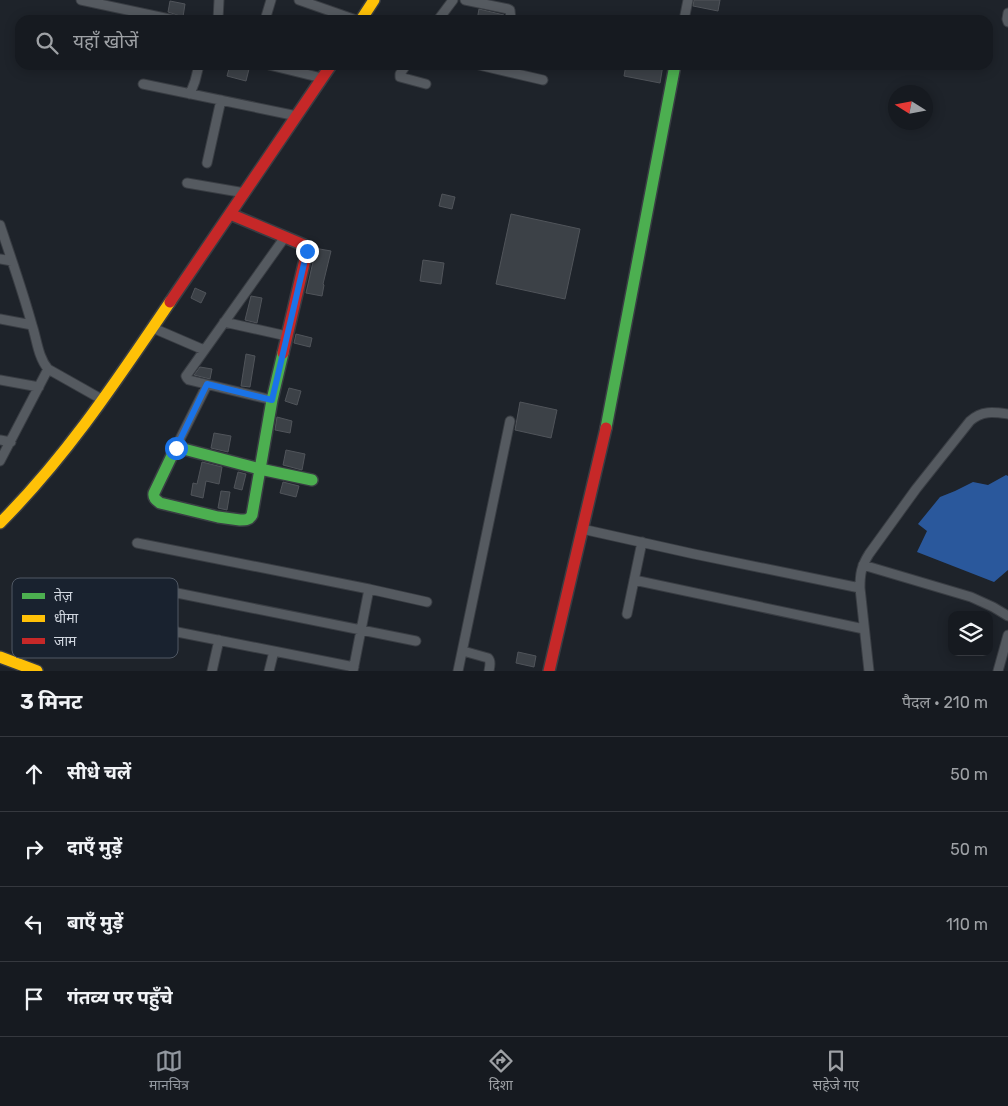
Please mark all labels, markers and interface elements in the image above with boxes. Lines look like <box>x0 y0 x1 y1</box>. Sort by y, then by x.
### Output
search box <box>15 15 993 70</box>
icon: search <box>33 29 61 57</box>
text: यहाँ खोजें <box>73 30 138 53</box>
north arrow <box>888 85 933 130</box>
route end <box>296 240 319 263</box>
route start <box>165 437 188 460</box>
legend <box>12 578 178 658</box>
text: तेज़ <box>54 587 73 605</box>
text: धीमा <box>54 610 79 627</box>
map controls <box>948 611 993 656</box>
button: layers <box>948 611 993 656</box>
text: जाम <box>54 633 77 650</box>
text: 3 मिनट <box>20 689 82 714</box>
text: पैदल · 210 m <box>902 693 988 712</box>
icon: ahead <box>20 760 48 788</box>
text: सीधे चलें <box>67 761 131 784</box>
text: 50 m <box>950 765 988 784</box>
icon: right <box>20 835 48 863</box>
text: दाएँ मुड़ें <box>67 836 122 859</box>
text: 50 m <box>950 840 988 859</box>
icon: left <box>20 910 48 938</box>
text: बाएँ मुड़ें <box>67 911 123 934</box>
text: 110 m <box>946 915 988 934</box>
icon: arrive <box>20 985 48 1013</box>
text: गंतव्य पर पहुँचे <box>67 986 173 1009</box>
tab: मानचित्र <box>149 1047 189 1096</box>
tab: दिशा <box>487 1047 515 1096</box>
tab: सहेजे गए <box>813 1047 859 1096</box>

